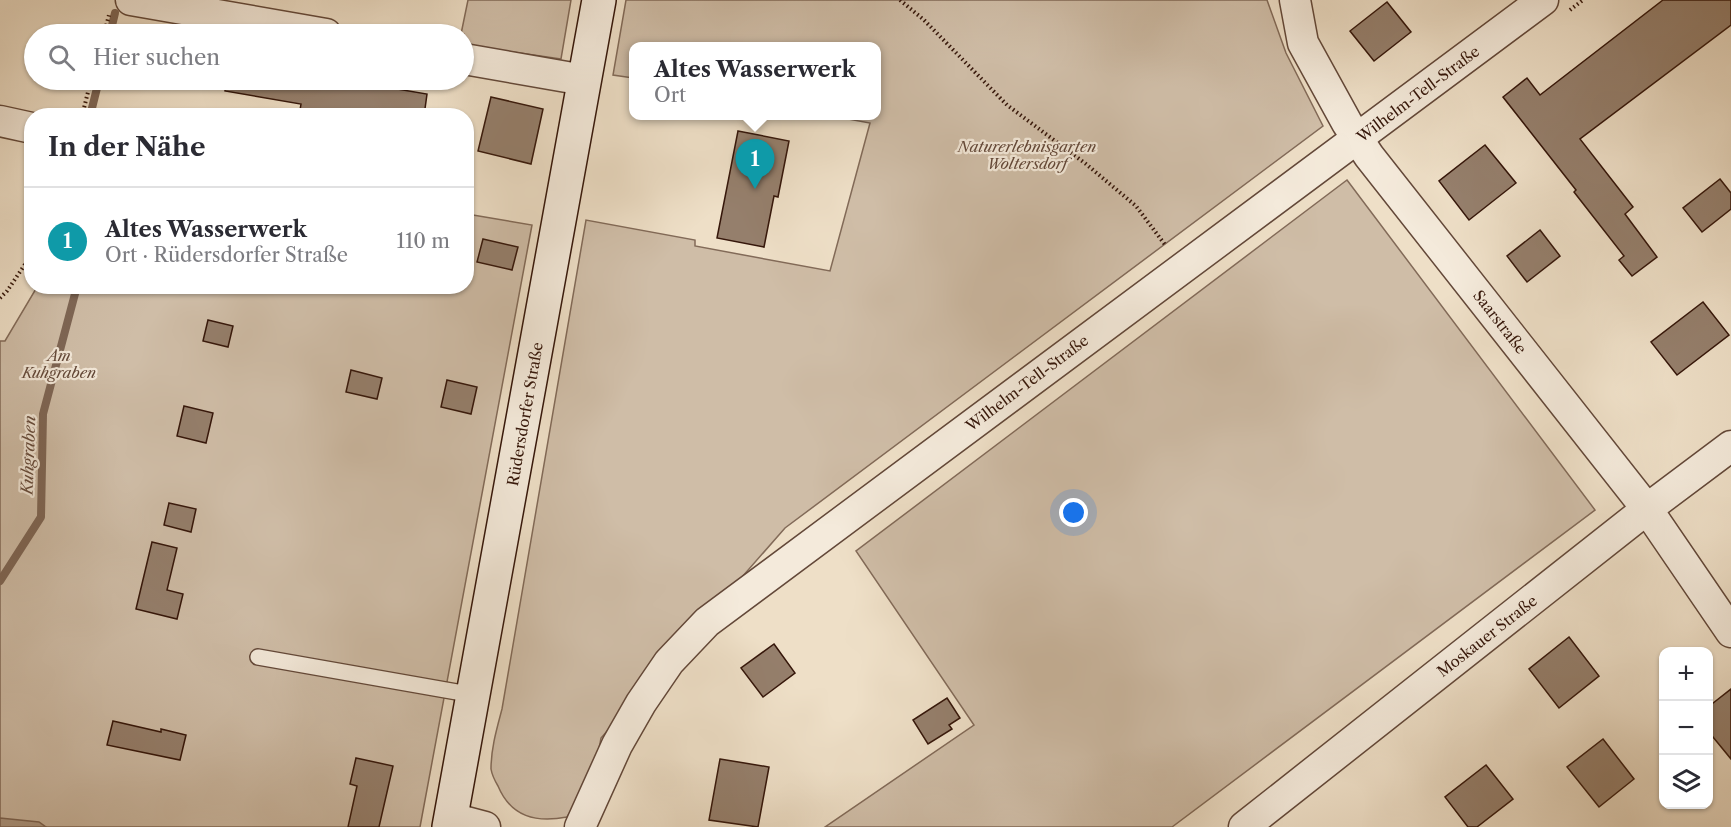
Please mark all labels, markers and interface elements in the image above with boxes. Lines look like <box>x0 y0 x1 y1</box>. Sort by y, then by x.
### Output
search box <box>24 24 474 90</box>
icon: search <box>45 41 78 74</box>
popup <box>629 42 881 120</box>
street label: Wilhelm-Tell-Straße <box>1352 42 1483 147</box>
text: Hier suchen <box>93 44 220 71</box>
text: Altes Wasserwerk <box>654 56 856 83</box>
text: Ort <box>654 83 686 107</box>
text: In der Nähe <box>48 131 205 163</box>
park label: Naturerlebnisgarten Woltersdorf <box>957 137 1096 173</box>
pin: 1 <box>736 140 774 189</box>
text: Altes Wasserwerk <box>105 216 307 243</box>
text: 1 <box>63 229 72 253</box>
text: 110 m <box>397 229 450 253</box>
text: Ort · Rüdersdorfer Straße <box>105 243 348 267</box>
street label: Saarstraße <box>1469 286 1531 358</box>
street label: Wilhelm-Tell-Straße <box>961 331 1092 436</box>
street label: Rüdersdorfer Straße <box>503 341 547 487</box>
park label: Am Kuhgraben <box>21 346 96 382</box>
water label: Kuhgraben <box>17 415 39 497</box>
your location <box>1059 498 1088 527</box>
street label: Moskauer Straße <box>1433 591 1541 681</box>
map controls <box>1659 647 1713 809</box>
button: + <box>1659 647 1713 701</box>
button: − <box>1659 701 1713 755</box>
button: layers <box>1659 755 1713 809</box>

